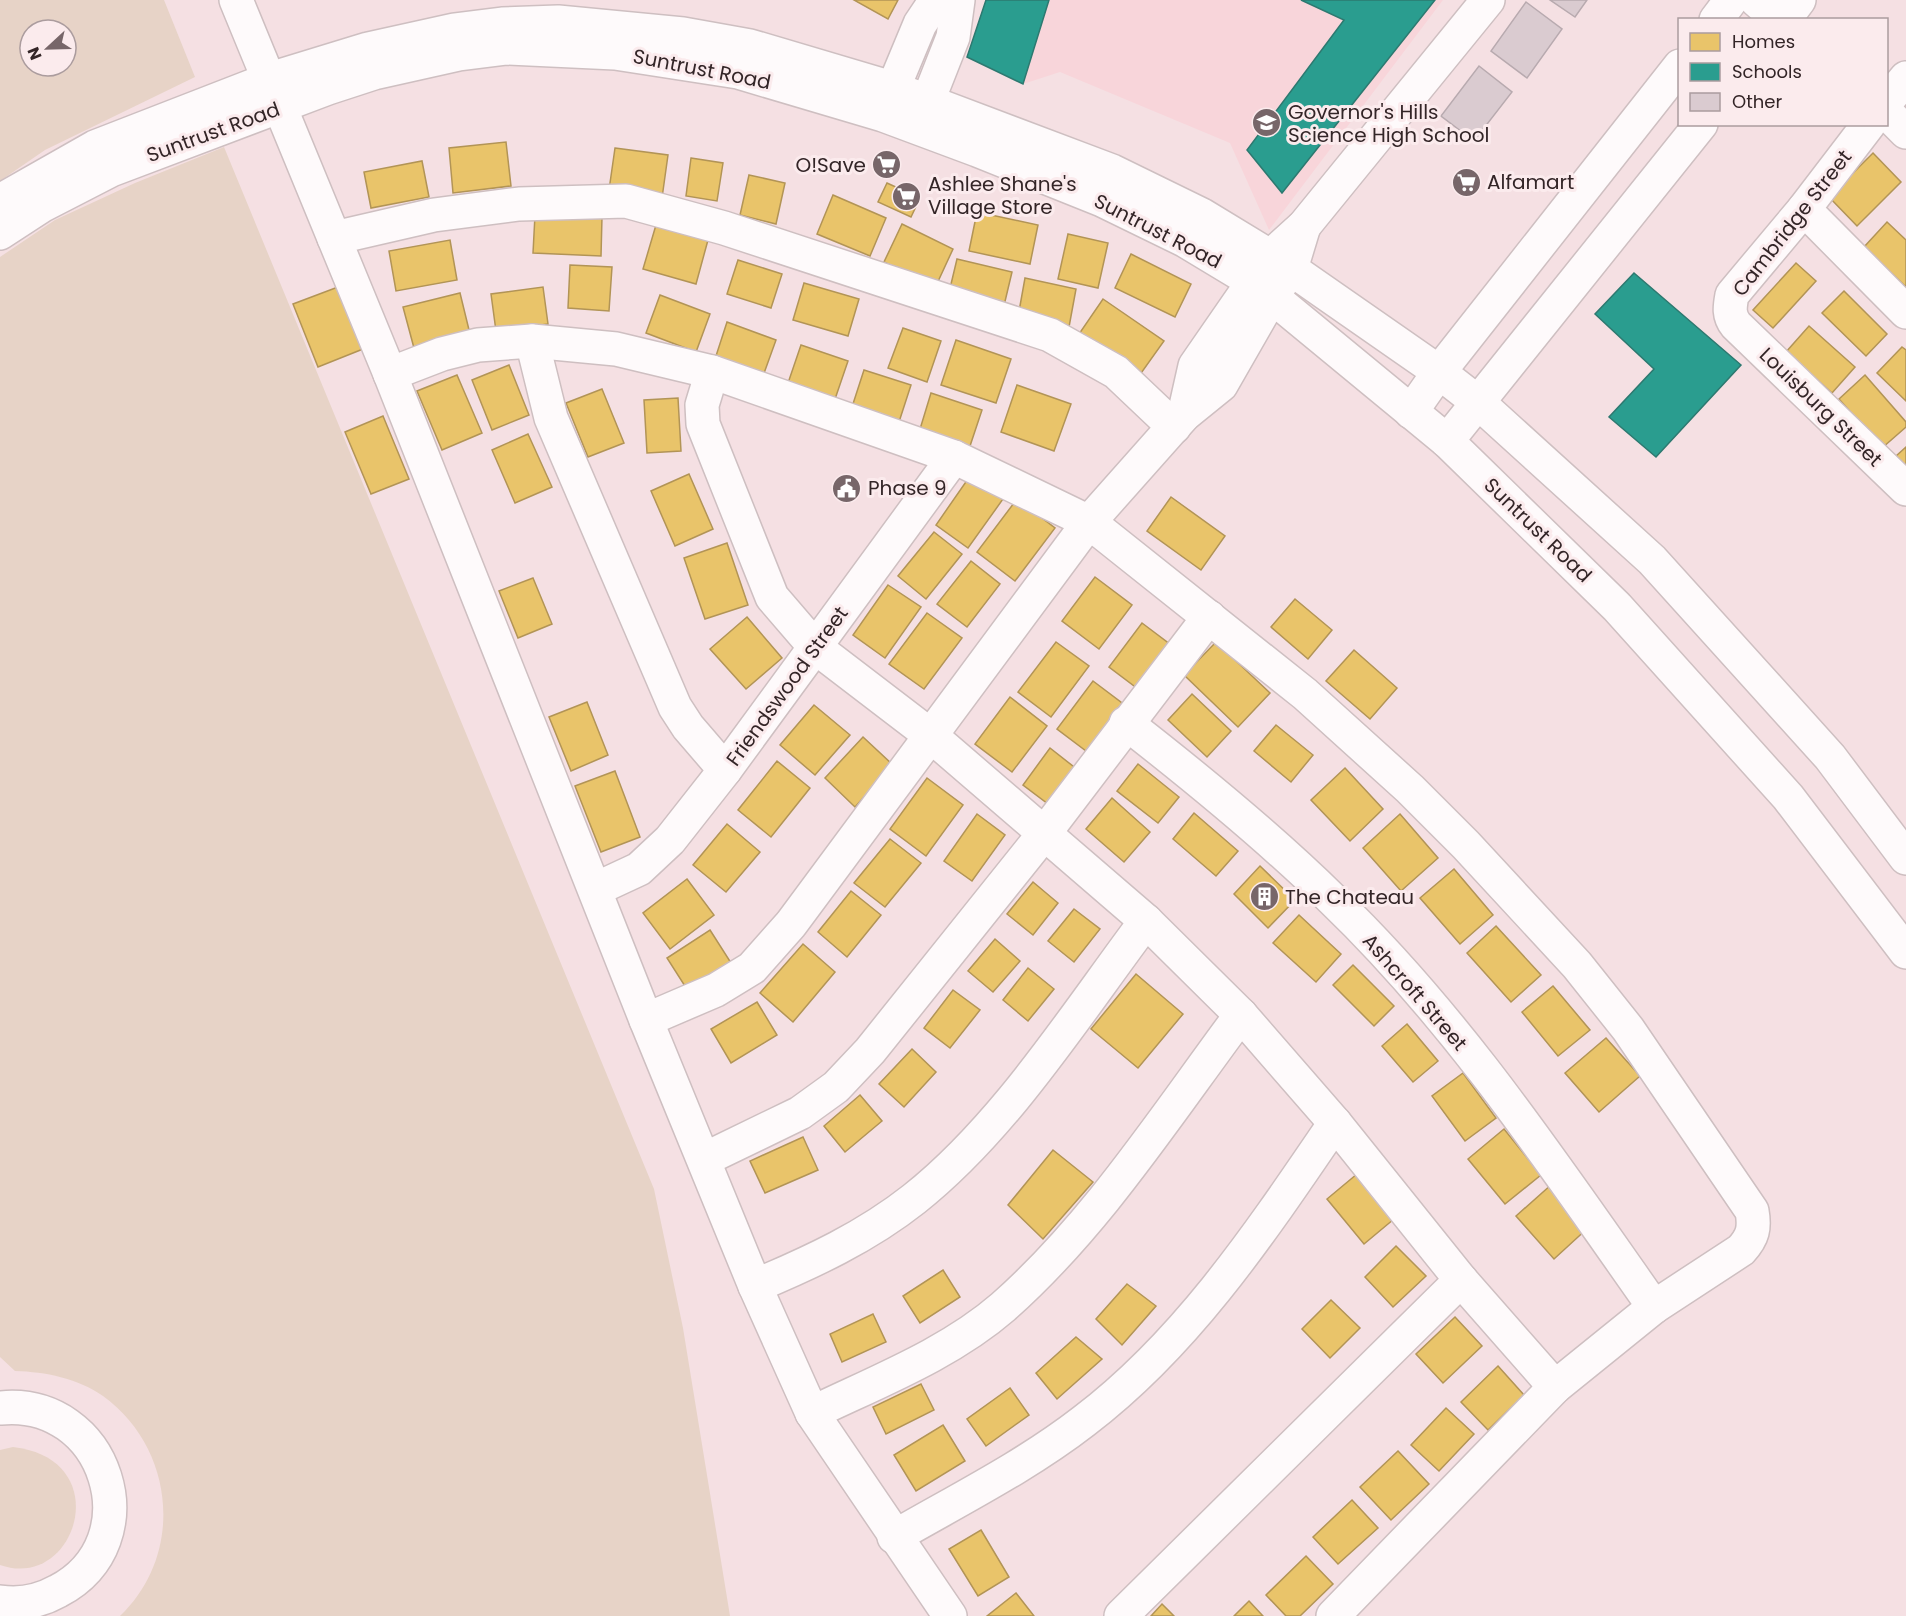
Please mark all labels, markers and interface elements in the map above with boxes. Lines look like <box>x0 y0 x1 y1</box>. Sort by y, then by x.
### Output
north arrow <box>18 18 78 78</box>
legend <box>1678 18 1888 126</box>
text: Homes <box>1732 29 1795 54</box>
street label: Suntrust Road <box>631 42 773 96</box>
text: N <box>22 44 47 63</box>
text: Schools <box>1732 59 1802 84</box>
text: Other <box>1732 89 1782 114</box>
street label: Suntrust Road <box>142 95 284 169</box>
place label: Governor's Hills Science High School <box>1288 98 1490 149</box>
school or university icon: Governor's Hills Science High School <box>1251 107 1283 139</box>
street label: Cambridge Street <box>1726 144 1858 302</box>
supermarket icon: O!Save <box>871 149 903 181</box>
place label: O!Save <box>795 151 866 179</box>
supermarket icon: Alfamart <box>1450 166 1482 198</box>
place label: Alfamart <box>1487 168 1574 196</box>
place label: Ashlee Shane's Village Store <box>928 170 1077 221</box>
supermarket icon: Ashlee Shane's Village Store <box>891 180 923 212</box>
street label: Suntrust Road <box>1089 187 1227 275</box>
street label: Louisburg Street <box>1753 341 1889 473</box>
street label: Suntrust Road <box>1478 471 1598 589</box>
public building icon: Phase 9 <box>831 472 863 504</box>
place label: Phase 9 <box>868 474 947 502</box>
street label: Friendswood Street <box>720 600 854 772</box>
building icon: The Chateau <box>1248 881 1280 913</box>
place label: The Chateau <box>1285 883 1414 911</box>
street label: Ashcroft Street <box>1356 927 1474 1057</box>

